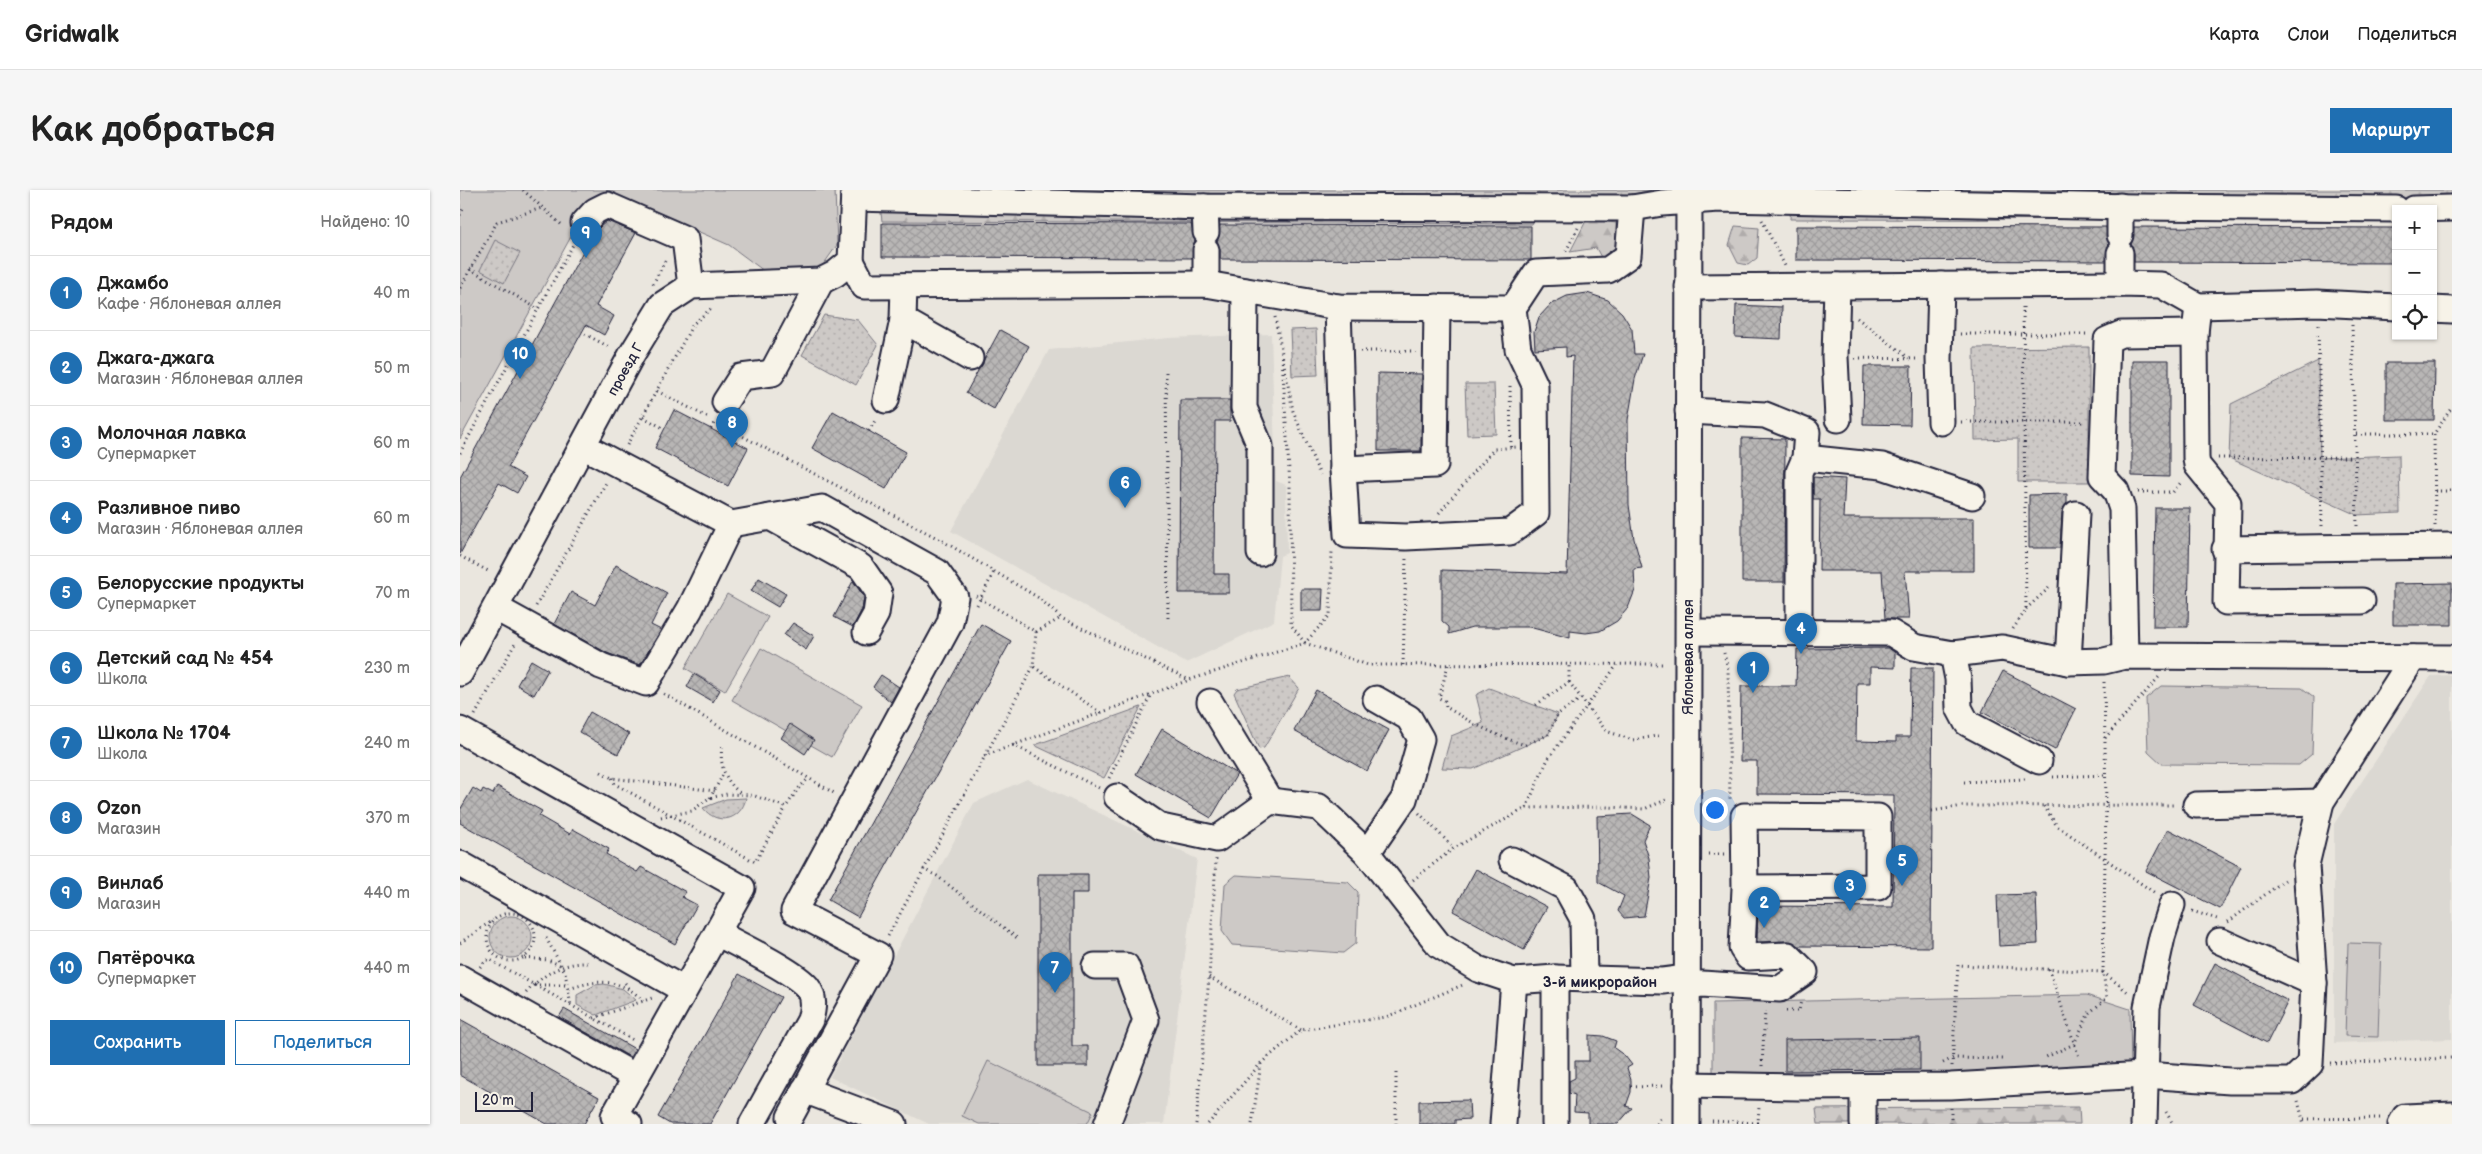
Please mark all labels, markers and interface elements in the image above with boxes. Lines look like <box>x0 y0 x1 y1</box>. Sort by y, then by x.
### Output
text: Gridwalk <box>25 20 119 49</box>
text: Карта <box>2209 24 2259 45</box>
text: Слои <box>2287 24 2329 45</box>
text: Поделиться <box>2357 24 2457 45</box>
button: Маршрут <box>2330 108 2452 153</box>
text: Как добраться <box>30 109 276 152</box>
map controls <box>2392 205 2437 340</box>
button: + <box>2392 205 2437 250</box>
text: Рядом <box>50 210 113 235</box>
text: Найдено: 10 <box>320 213 410 232</box>
pin: 9 <box>570 217 602 258</box>
button: − <box>2392 250 2437 295</box>
text: Джамбо <box>97 272 169 295</box>
text: 1 <box>63 284 69 303</box>
text: 40 m <box>373 284 410 303</box>
text: Кафе · Яблоневая аллея <box>97 295 281 314</box>
button: locate <box>2392 295 2437 340</box>
pin: 10 <box>504 338 536 379</box>
street label: проезд Г <box>604 340 647 399</box>
text: Джага-джага <box>97 347 214 370</box>
text: 2 <box>61 359 71 378</box>
text: 50 m <box>374 359 410 378</box>
text: Магазин · Яблоневая аллея <box>97 370 303 389</box>
pin: 8 <box>716 407 748 448</box>
text: Молочная лавка <box>97 422 246 445</box>
text: 3 <box>61 434 71 453</box>
text: 60 m <box>373 434 410 453</box>
text: Супермаркет <box>97 445 196 464</box>
pin: 6 <box>1109 467 1141 508</box>
text: Разливное пиво <box>97 497 241 520</box>
text: 4 <box>61 509 71 528</box>
text: 60 m <box>373 509 410 528</box>
text: Магазин · Яблоневая аллея <box>97 520 303 539</box>
text: Белорусские продукты <box>97 572 304 595</box>
text: 5 <box>61 584 71 603</box>
text: 70 m <box>375 584 410 603</box>
text: Супермаркет <box>97 595 196 614</box>
street label: Яблоневая аллея <box>1680 599 1697 715</box>
pin: 4 <box>1785 613 1817 654</box>
text: Детский сад № 454 <box>97 647 273 670</box>
pin: 1 <box>1737 652 1769 693</box>
text: 6 <box>61 659 71 678</box>
text: 230 m <box>364 659 410 678</box>
text: Школа <box>97 670 147 689</box>
text: Школа № 1704 <box>97 722 231 745</box>
text: 7 <box>62 734 70 753</box>
text: 240 m <box>364 734 410 753</box>
text: Школа <box>97 745 147 764</box>
text: Ozon <box>97 797 141 820</box>
your location <box>1702 797 1728 823</box>
text: 8 <box>61 809 71 828</box>
text: 370 m <box>365 809 410 828</box>
text: Магазин <box>97 820 161 839</box>
pin: 5 <box>1886 845 1918 886</box>
pin: 3 <box>1834 870 1866 911</box>
text: Винлаб <box>97 872 164 895</box>
text: 9 <box>61 884 71 903</box>
text: 440 m <box>364 884 410 903</box>
pin: 2 <box>1748 887 1780 928</box>
text: Магазин <box>97 895 161 914</box>
text: Пятёрочка <box>97 947 195 970</box>
pin: 7 <box>1039 952 1071 993</box>
text: 10 <box>58 959 74 978</box>
text: 440 m <box>364 959 410 978</box>
text: Супермаркет <box>97 970 196 989</box>
district label: 3-й микрорайон <box>1543 973 1657 992</box>
button: Сохранить <box>50 1020 225 1065</box>
button: Поделиться <box>235 1020 410 1065</box>
scale bar <box>475 1089 532 1112</box>
text: 20 m <box>482 1092 514 1109</box>

